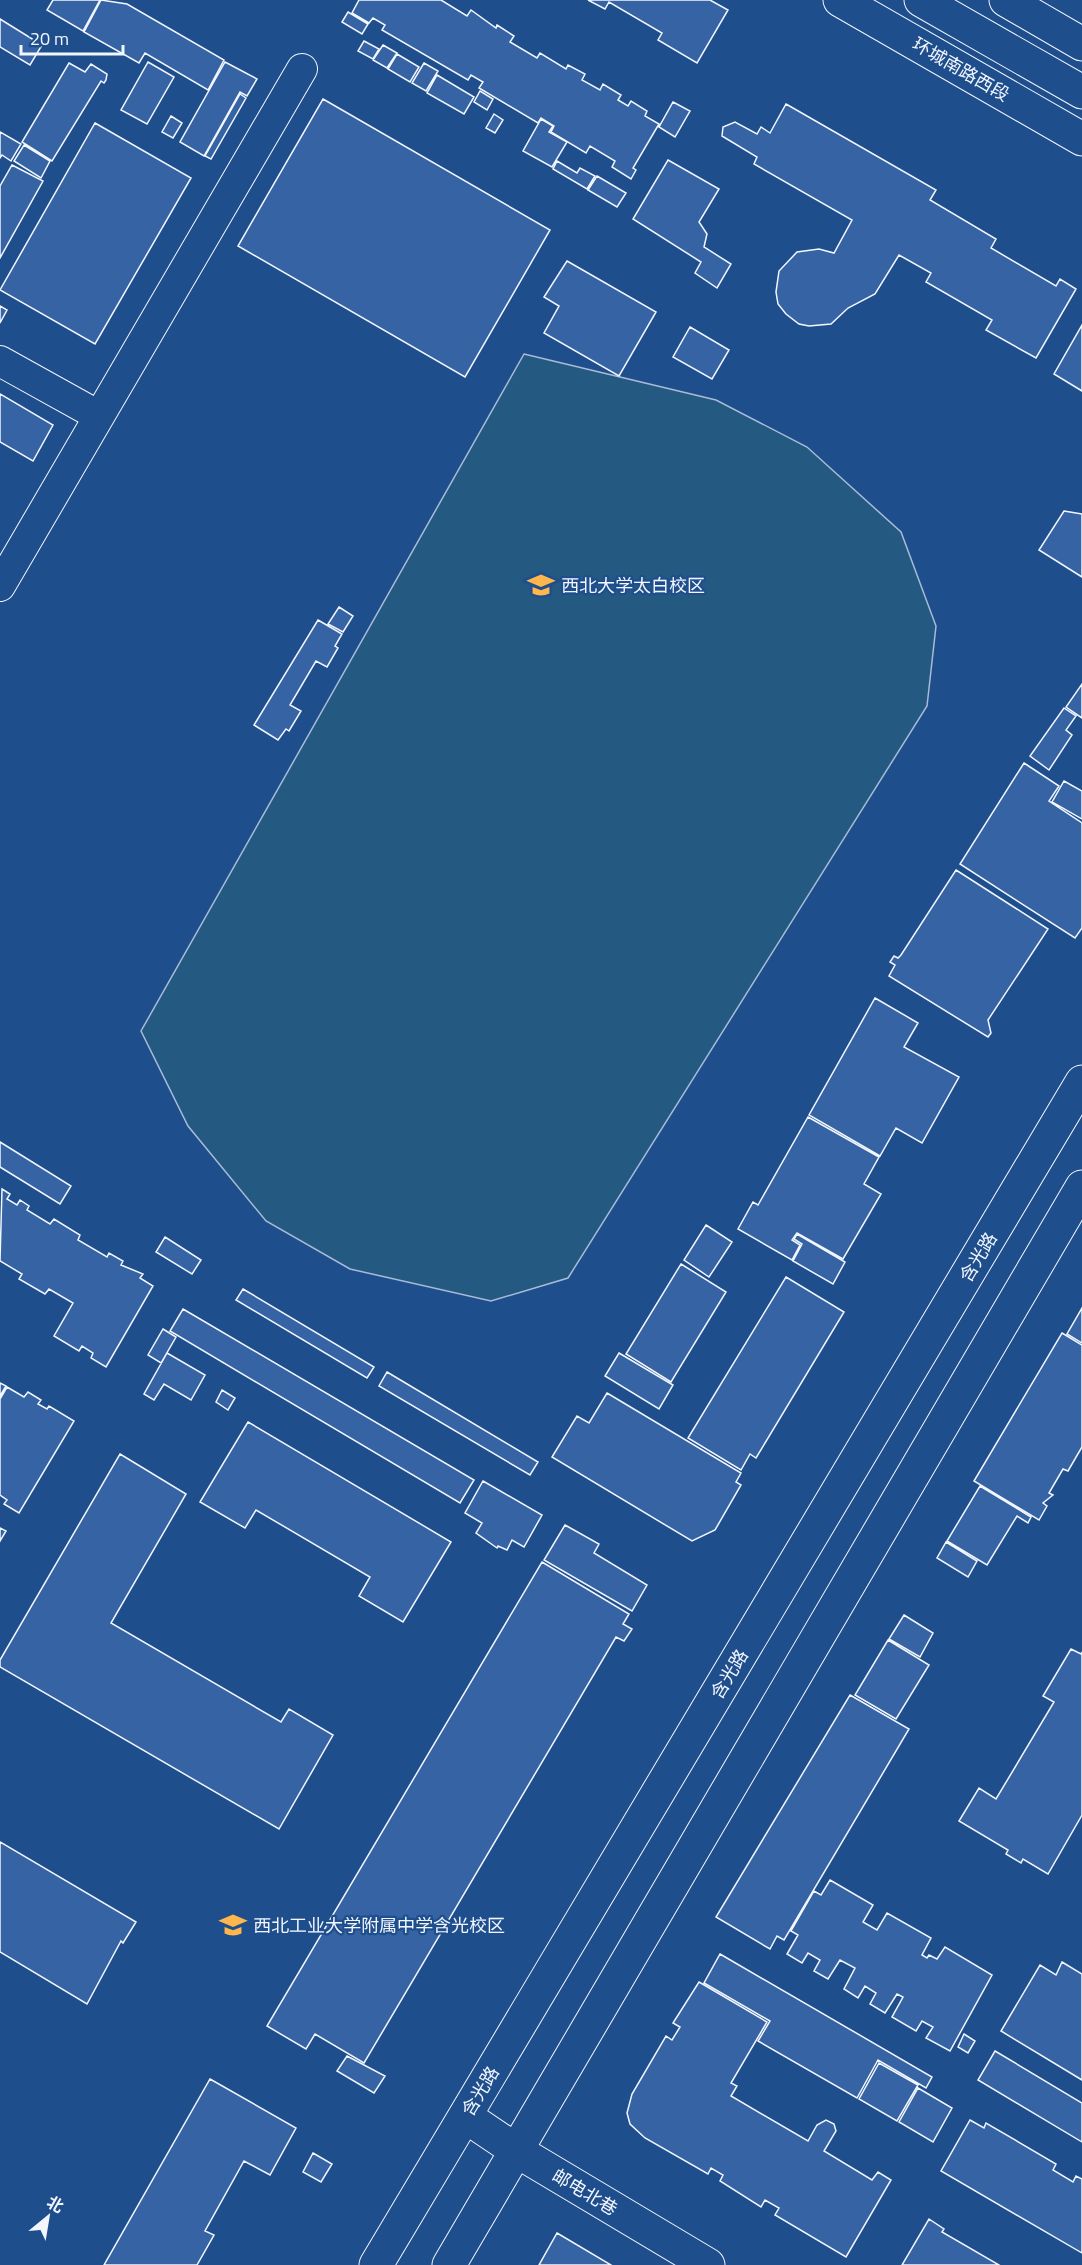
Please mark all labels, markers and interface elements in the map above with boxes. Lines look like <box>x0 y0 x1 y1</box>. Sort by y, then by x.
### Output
scale bar <box>21 18 123 56</box>
text: 20 m <box>30 25 69 52</box>
street label: 环城南路西段 <box>907 30 1015 108</box>
school or university icon: 西北大学太白校区 <box>526 570 556 600</box>
place label: 西北大学太白校区 <box>561 572 705 599</box>
street label: 含光路 <box>953 1227 1003 1287</box>
street label: 含光路 <box>704 1644 754 1704</box>
school or university icon: 西北工业大学附属中学含光校区 <box>218 1910 248 1940</box>
place label: 西北工业大学附属中学含光校区 <box>253 1912 505 1939</box>
street label: 含光路 <box>455 2061 505 2121</box>
street label: 邮电北巷 <box>547 2162 623 2222</box>
north arrow <box>18 2187 78 2247</box>
text: 北 <box>43 2190 68 2218</box>

